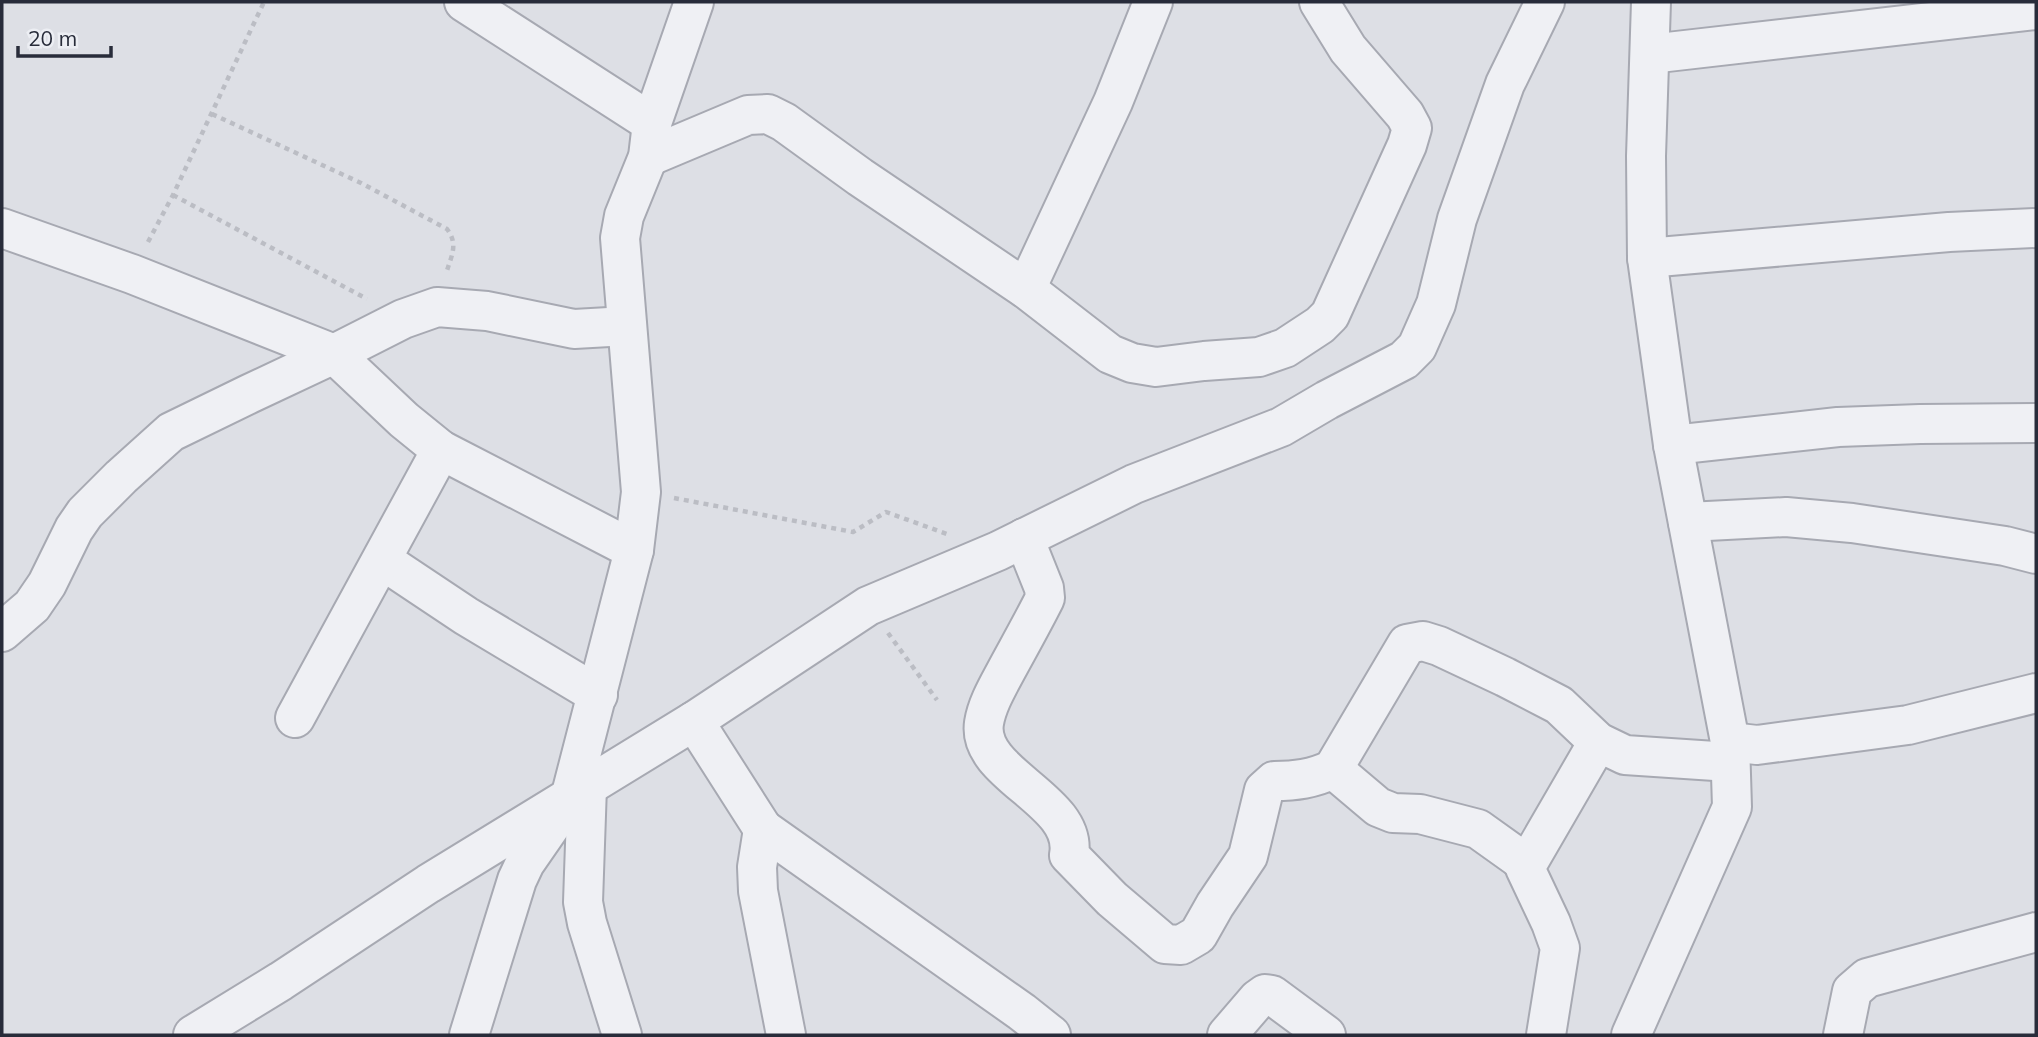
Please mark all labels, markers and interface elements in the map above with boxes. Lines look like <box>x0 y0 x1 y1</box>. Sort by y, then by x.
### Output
scale bar <box>18 14 110 58</box>
text: 20 m <box>28 25 77 51</box>

